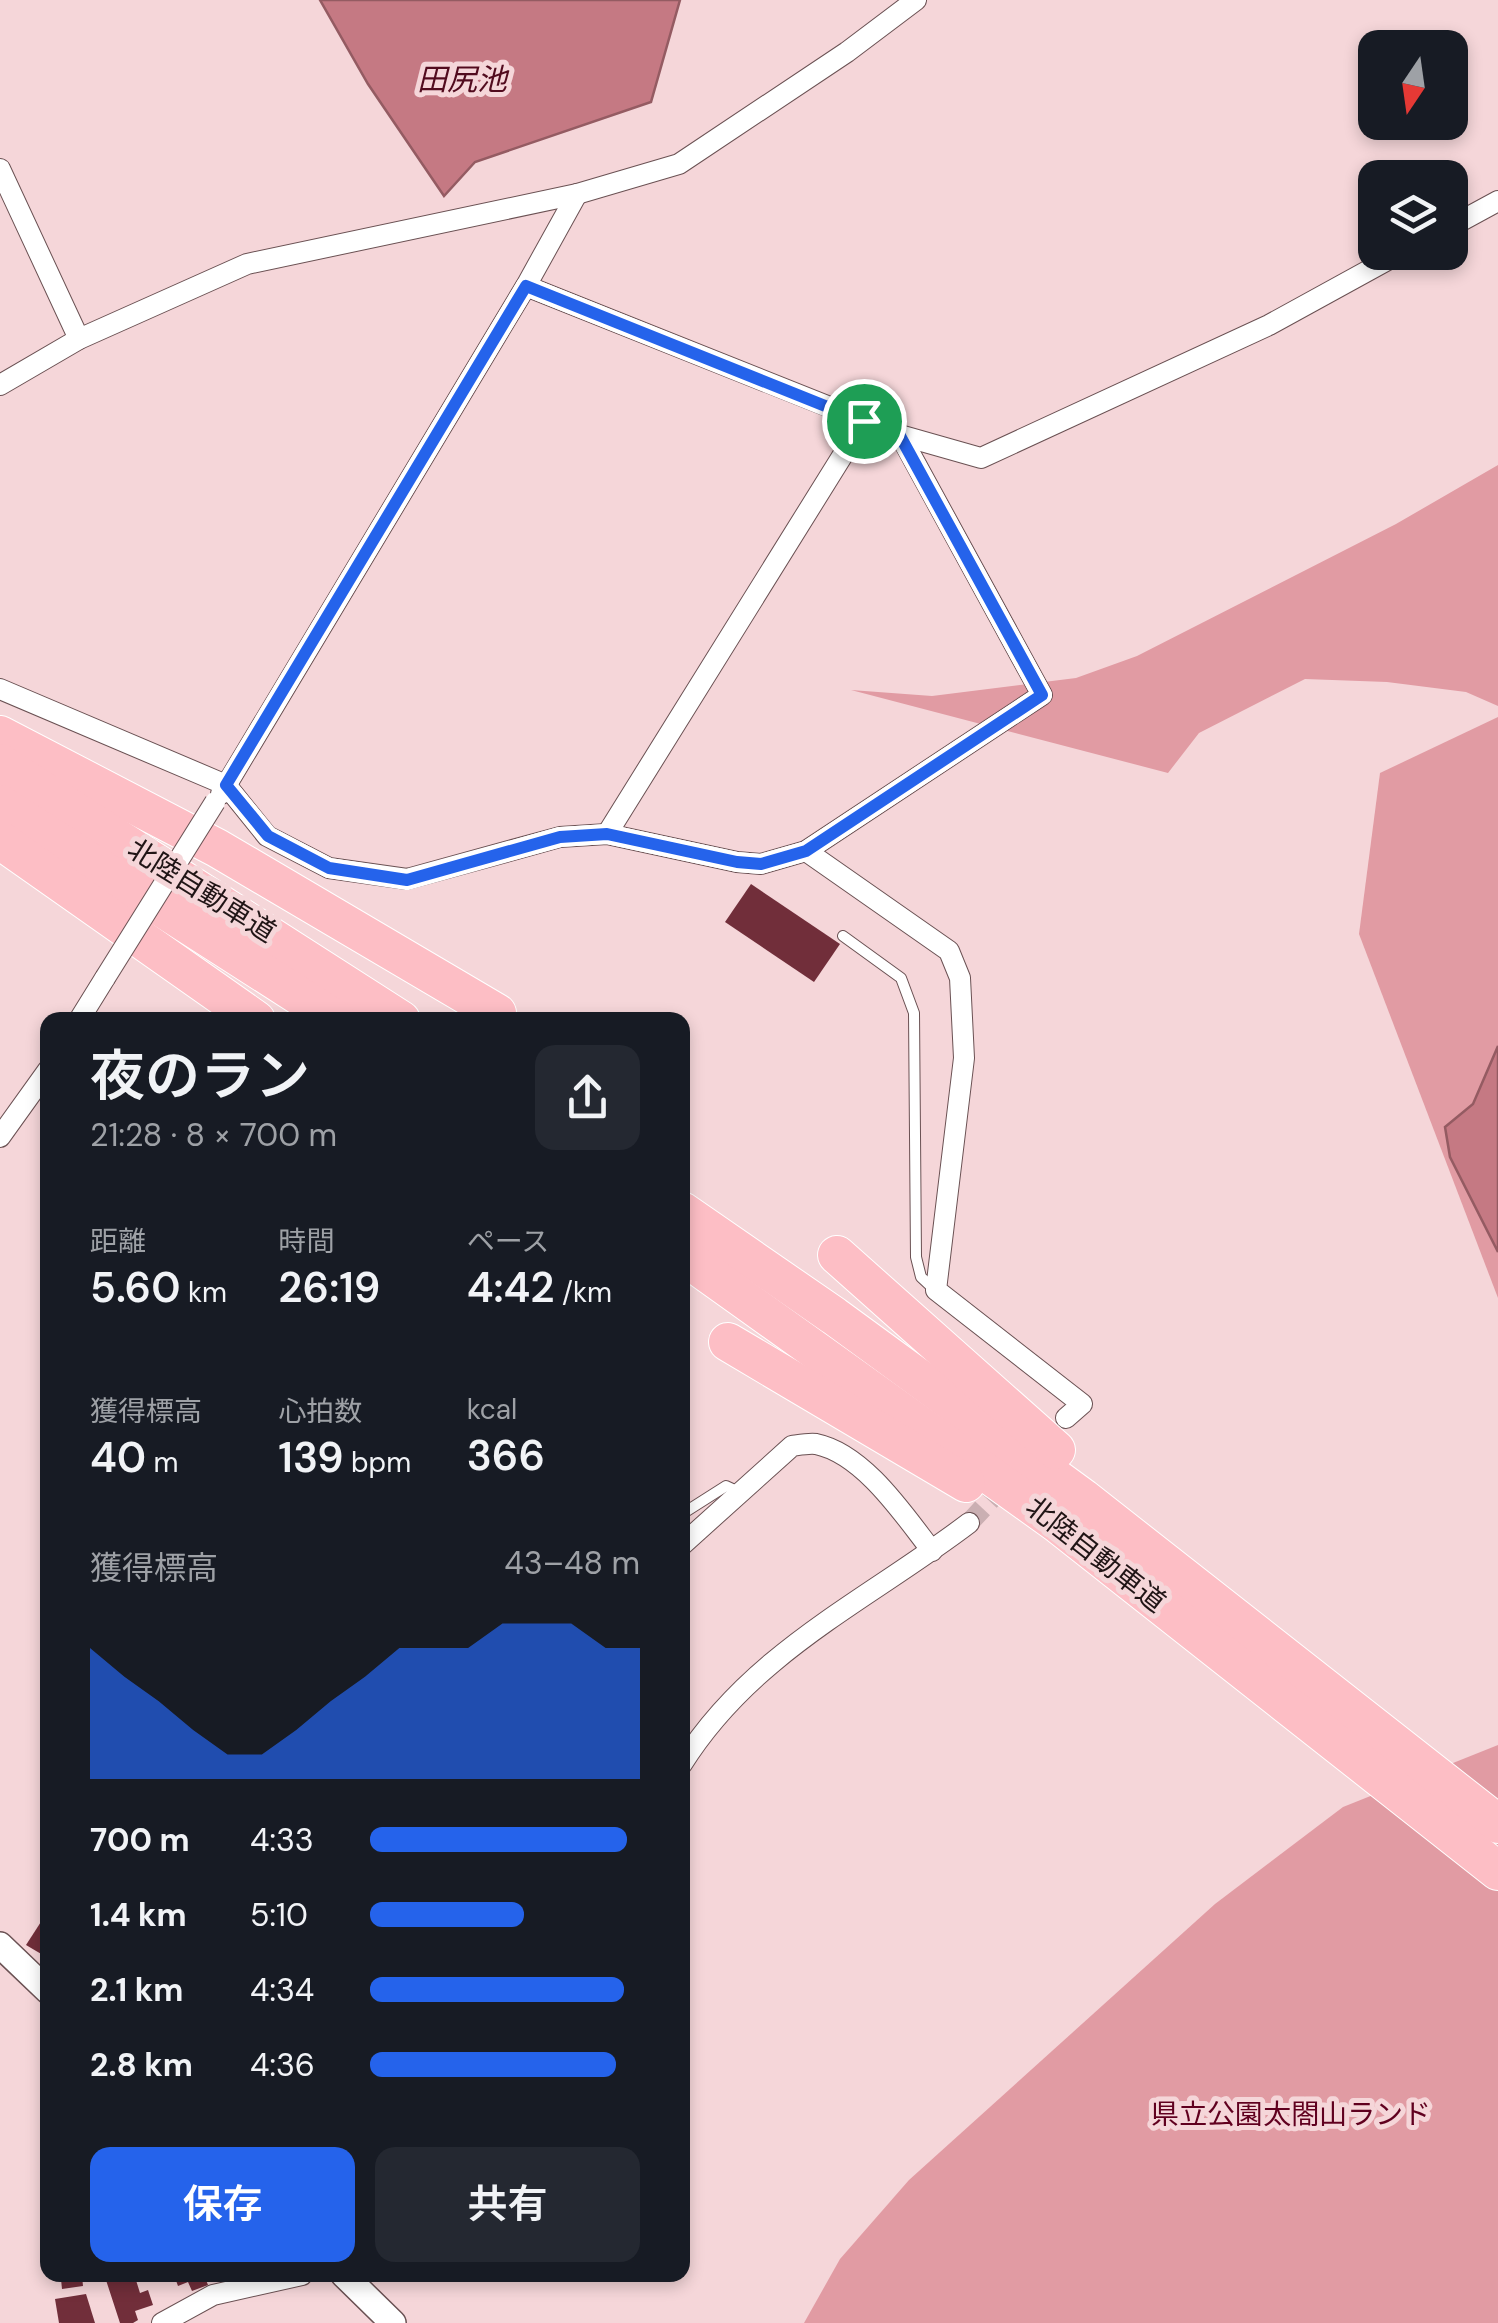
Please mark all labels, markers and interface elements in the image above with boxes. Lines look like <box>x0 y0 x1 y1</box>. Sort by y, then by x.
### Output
north arrow <box>1358 30 1468 140</box>
map controls <box>1358 30 1468 270</box>
water label: 田尻池 <box>417 60 510 99</box>
button: layers <box>1358 160 1468 270</box>
pin <box>822 379 907 464</box>
icon: arrive <box>837 394 892 449</box>
street label: 北陸自動車道 <box>121 830 283 951</box>
text: 夜のラン <box>90 1040 310 1112</box>
button: share <box>535 1045 640 1150</box>
text: 21:28 · 8 × 700 m <box>90 1114 337 1156</box>
text: 距離 <box>90 1223 146 1260</box>
text: 時間 <box>278 1223 334 1260</box>
text: ペース <box>467 1223 549 1260</box>
text: 5.60 <box>90 1260 181 1315</box>
text: 26:19 <box>278 1260 380 1315</box>
text: 4:42 <box>467 1260 555 1315</box>
text: km <box>181 1274 227 1311</box>
text: /km <box>555 1274 612 1311</box>
text: kcal <box>467 1391 517 1428</box>
text: 獲得標高 <box>90 1393 202 1430</box>
text: 心拍数 <box>278 1393 362 1430</box>
text: 366 <box>467 1428 545 1483</box>
text: 40 <box>90 1430 146 1485</box>
text: 139 <box>278 1430 344 1485</box>
text: m <box>146 1444 179 1481</box>
text: bpm <box>344 1444 411 1481</box>
street label: 北陸自動車道 <box>1018 1488 1173 1621</box>
text: 43–48 m <box>504 1542 640 1584</box>
text: 獲得標高 <box>90 1547 218 1589</box>
text: 700 m <box>90 1819 190 1861</box>
text: 4:33 <box>250 1819 314 1861</box>
text: 1.4 km <box>90 1894 187 1936</box>
text: 5:10 <box>250 1894 308 1936</box>
text: 2.1 km <box>90 1969 183 2011</box>
text: 4:34 <box>250 1969 314 2011</box>
text: 2.8 km <box>90 2044 193 2086</box>
text: 4:36 <box>250 2044 315 2086</box>
park label: 県立公園太閤山ランド <box>1151 2096 1431 2133</box>
button: 保存 <box>90 2147 355 2262</box>
button: 共有 <box>375 2147 640 2262</box>

